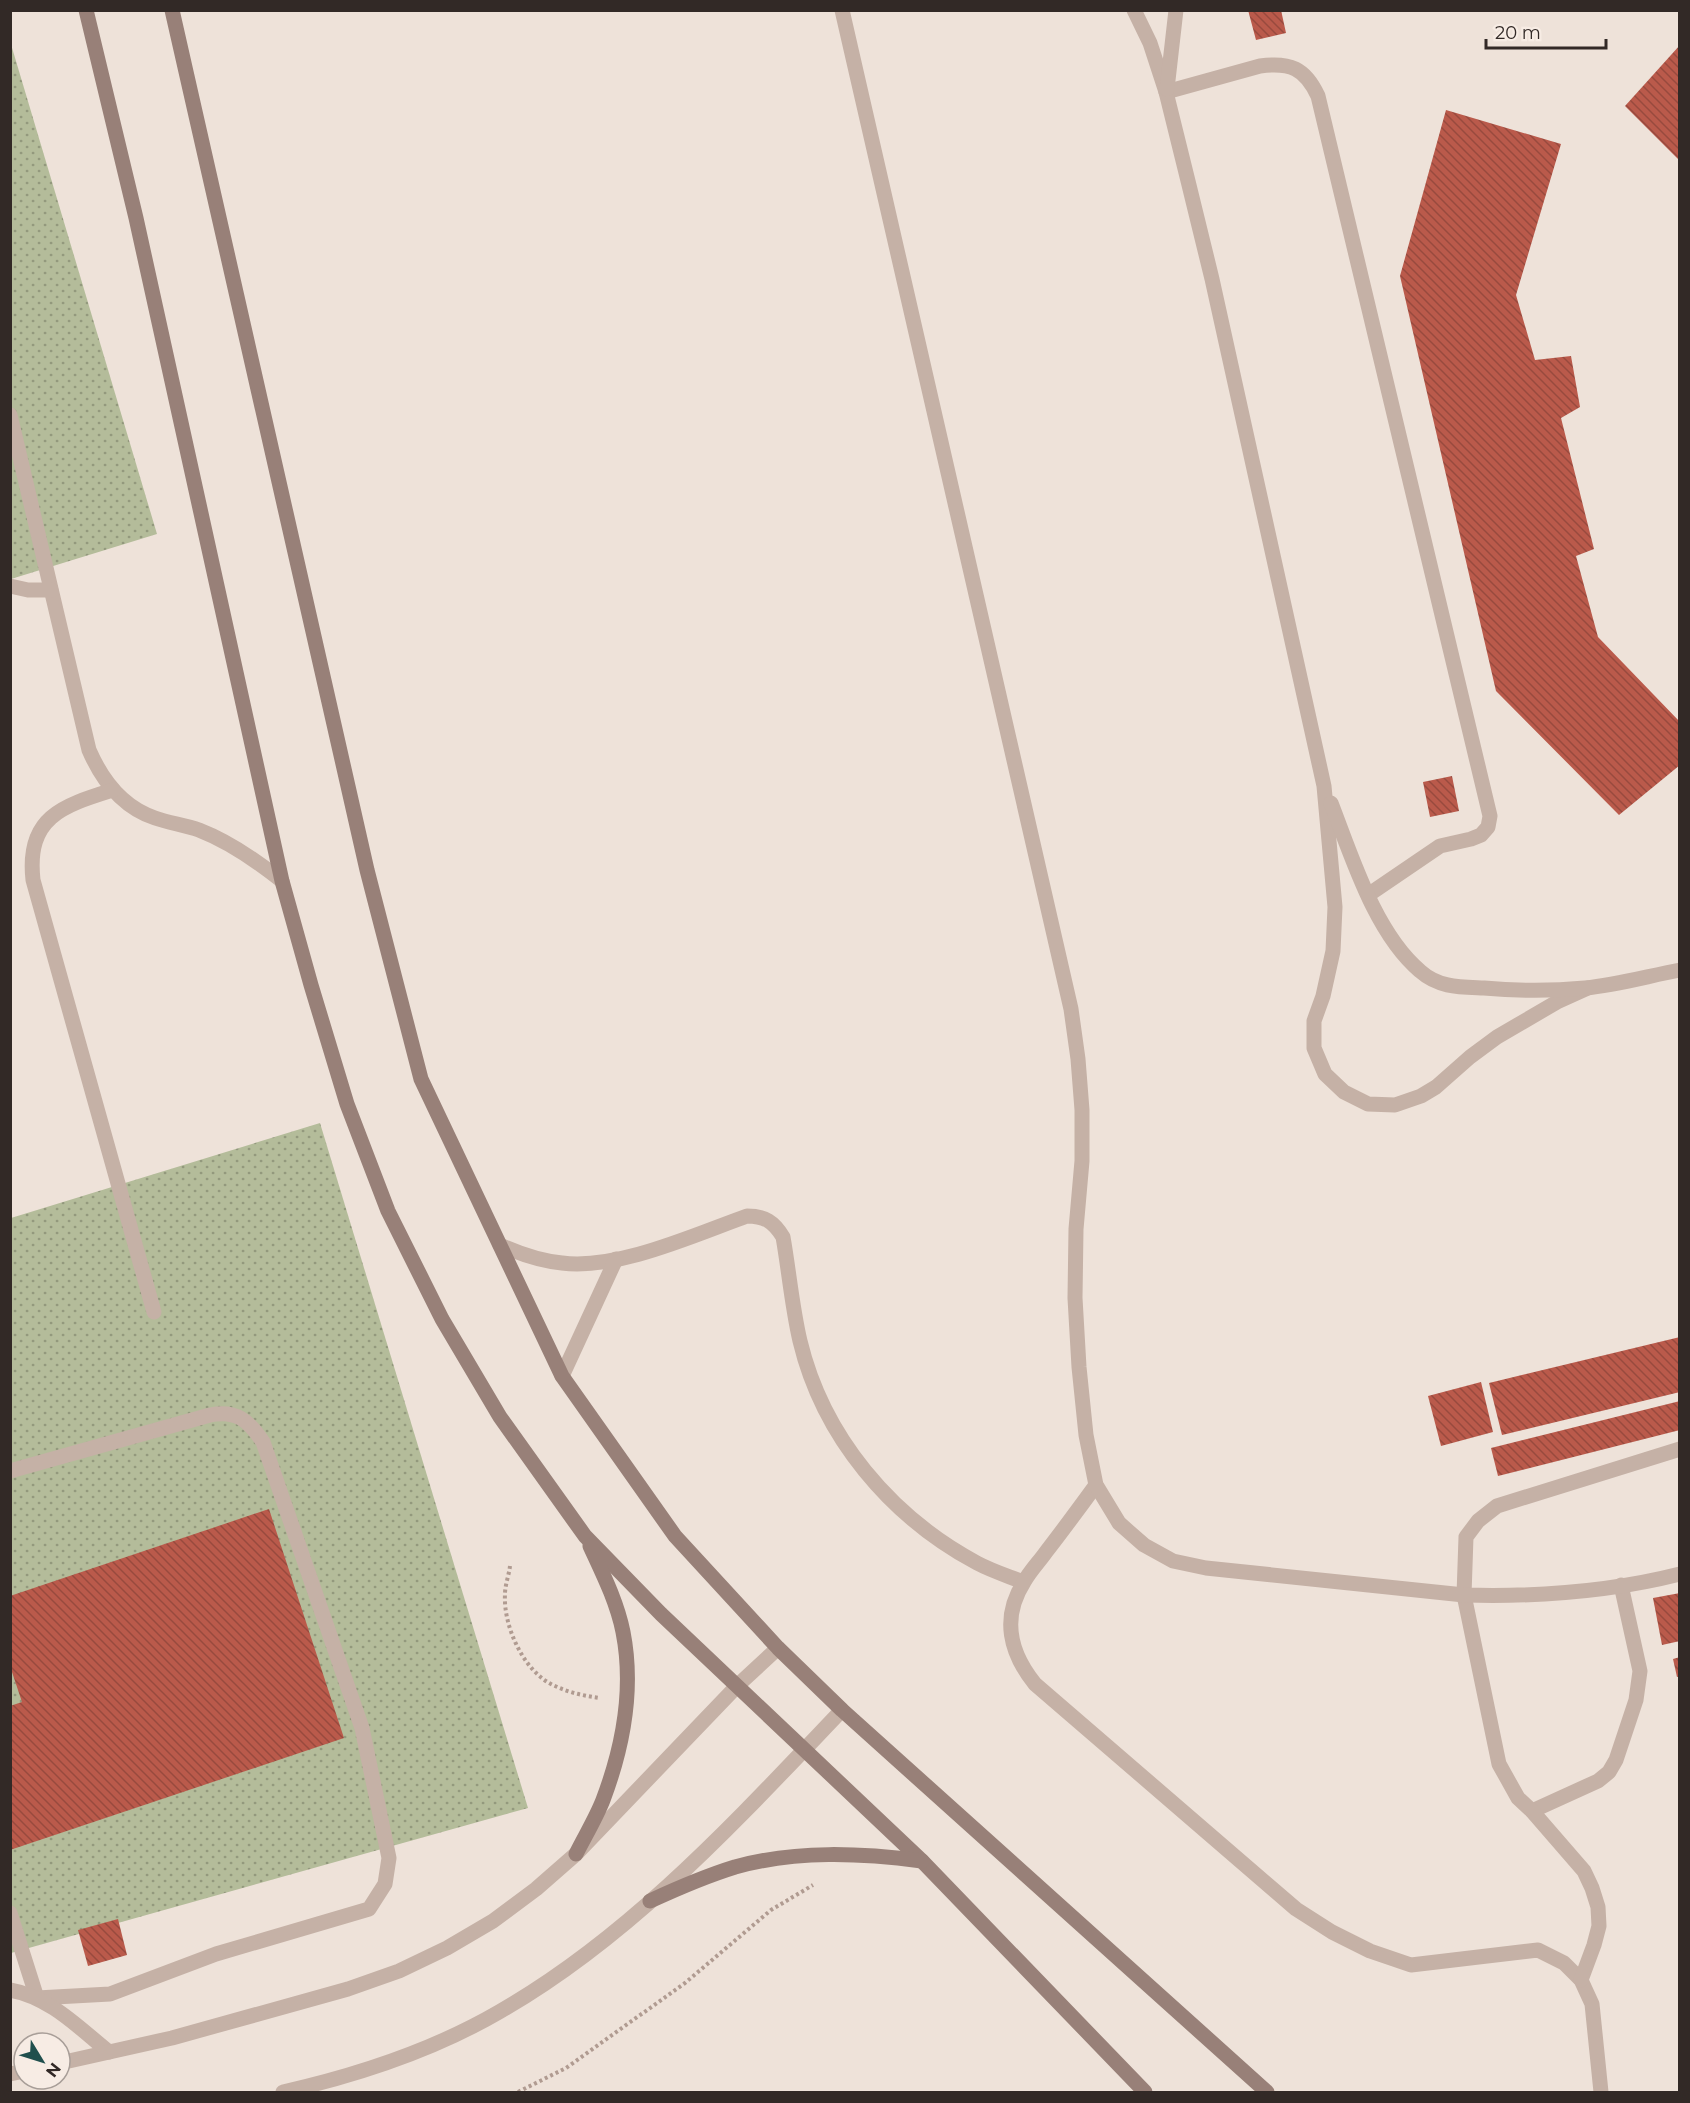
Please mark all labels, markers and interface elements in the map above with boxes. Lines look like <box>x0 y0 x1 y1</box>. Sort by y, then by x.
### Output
scale bar <box>1486 12 1606 50</box>
text: 20 m <box>1495 22 1541 44</box>
north arrow <box>12 2031 72 2091</box>
text: N <box>42 2059 65 2081</box>

